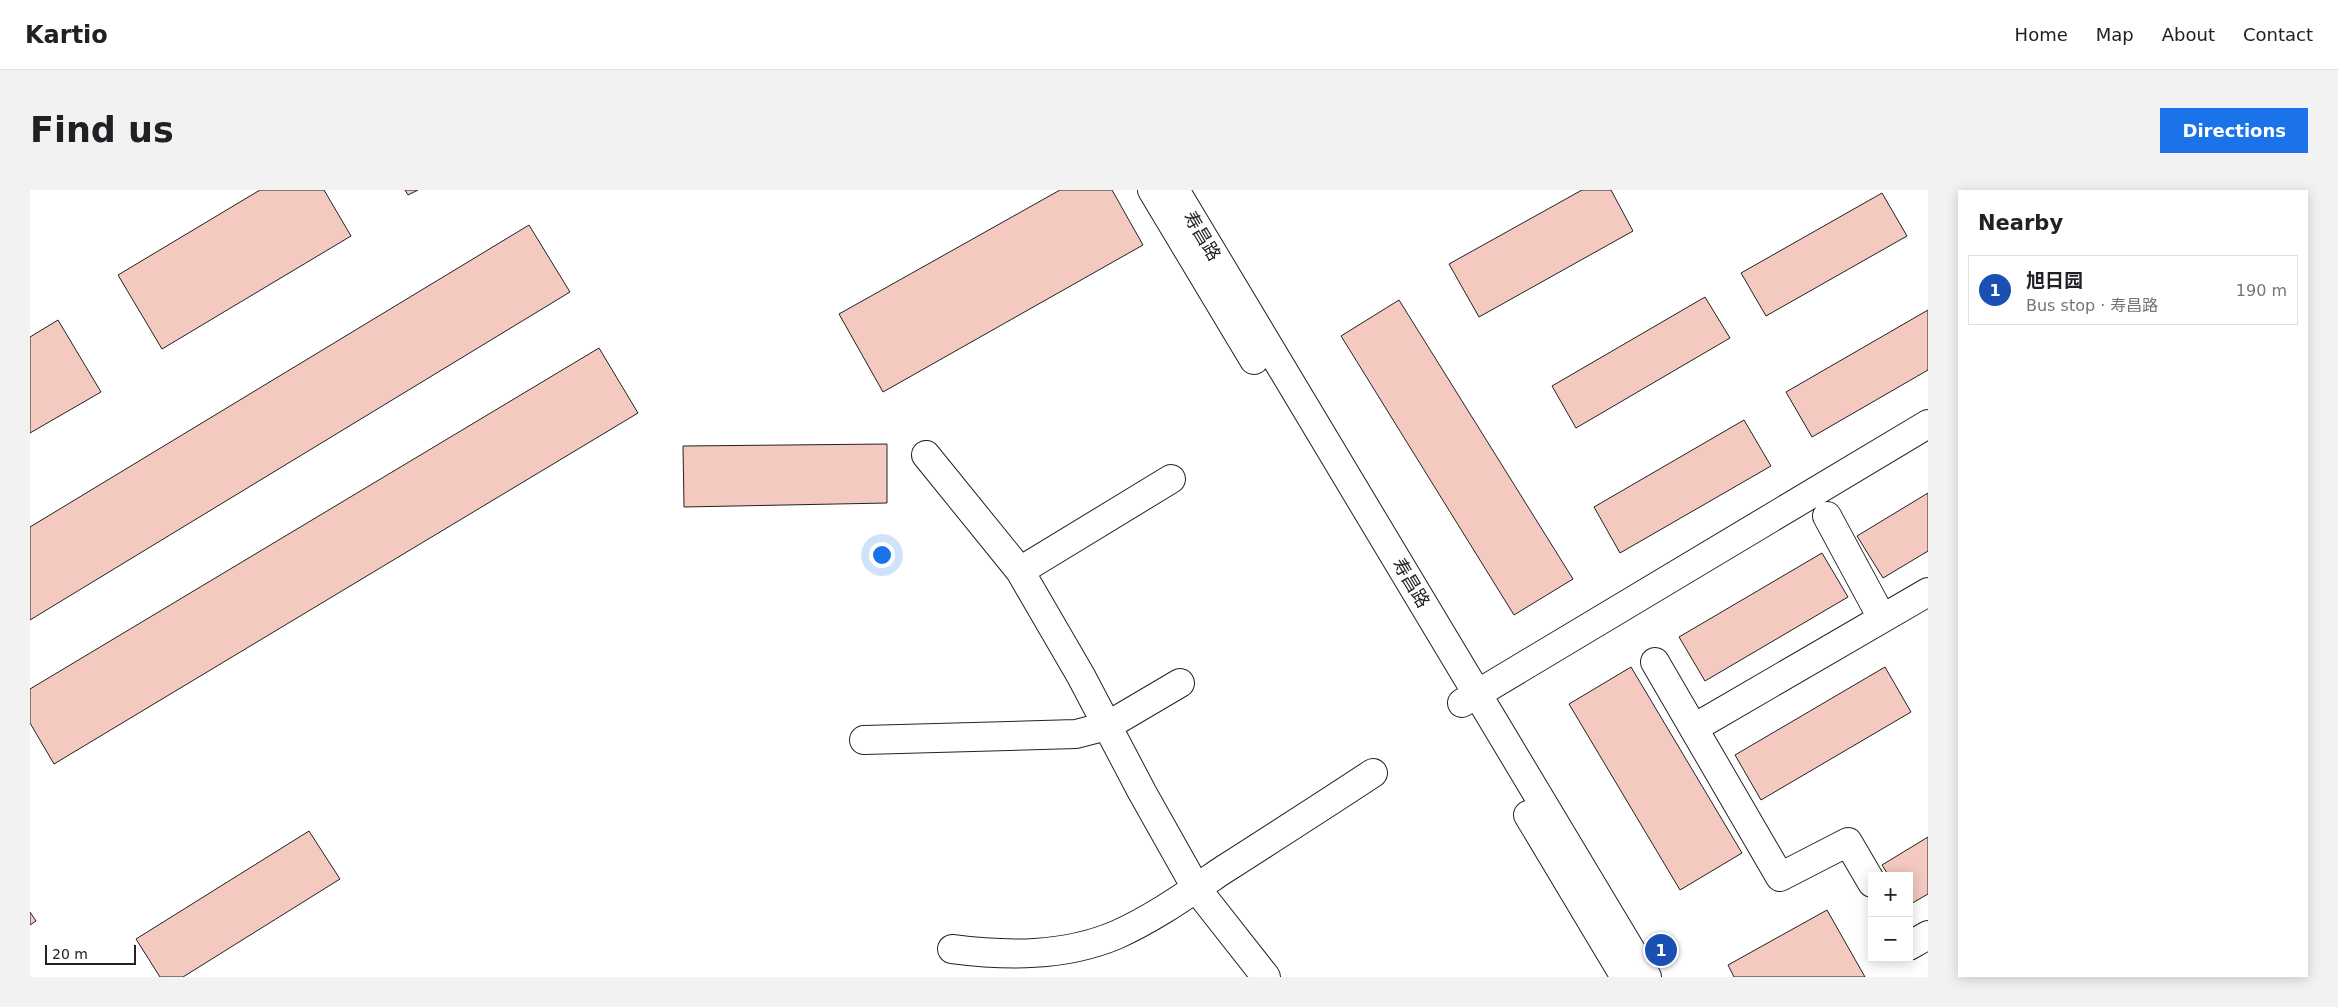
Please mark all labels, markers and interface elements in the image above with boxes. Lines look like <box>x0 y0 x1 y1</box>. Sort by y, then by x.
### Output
text: Kartio <box>25 21 108 49</box>
text: Home <box>2015 24 2068 45</box>
text: Map <box>2096 24 2134 45</box>
text: About <box>2162 24 2215 45</box>
text: Contact <box>2243 24 2313 45</box>
button: Directions <box>2160 108 2308 153</box>
text: Find us <box>30 110 174 150</box>
street label: 寿昌路 <box>1180 207 1225 264</box>
text: Nearby <box>1978 211 2063 235</box>
text: 旭日园 <box>2026 269 2083 291</box>
text: 1 <box>1989 281 2001 300</box>
text: 190 m <box>2236 281 2287 300</box>
text: Bus stop · 寿昌路 <box>2026 296 2158 315</box>
your location <box>869 542 895 568</box>
street label: 寿昌路 <box>1389 554 1434 611</box>
map controls <box>1868 872 1913 962</box>
button: + <box>1868 872 1913 917</box>
button: − <box>1868 917 1913 962</box>
pin: 1 <box>1645 931 1677 969</box>
scale bar <box>45 942 136 965</box>
text: 20 m <box>52 946 88 962</box>

